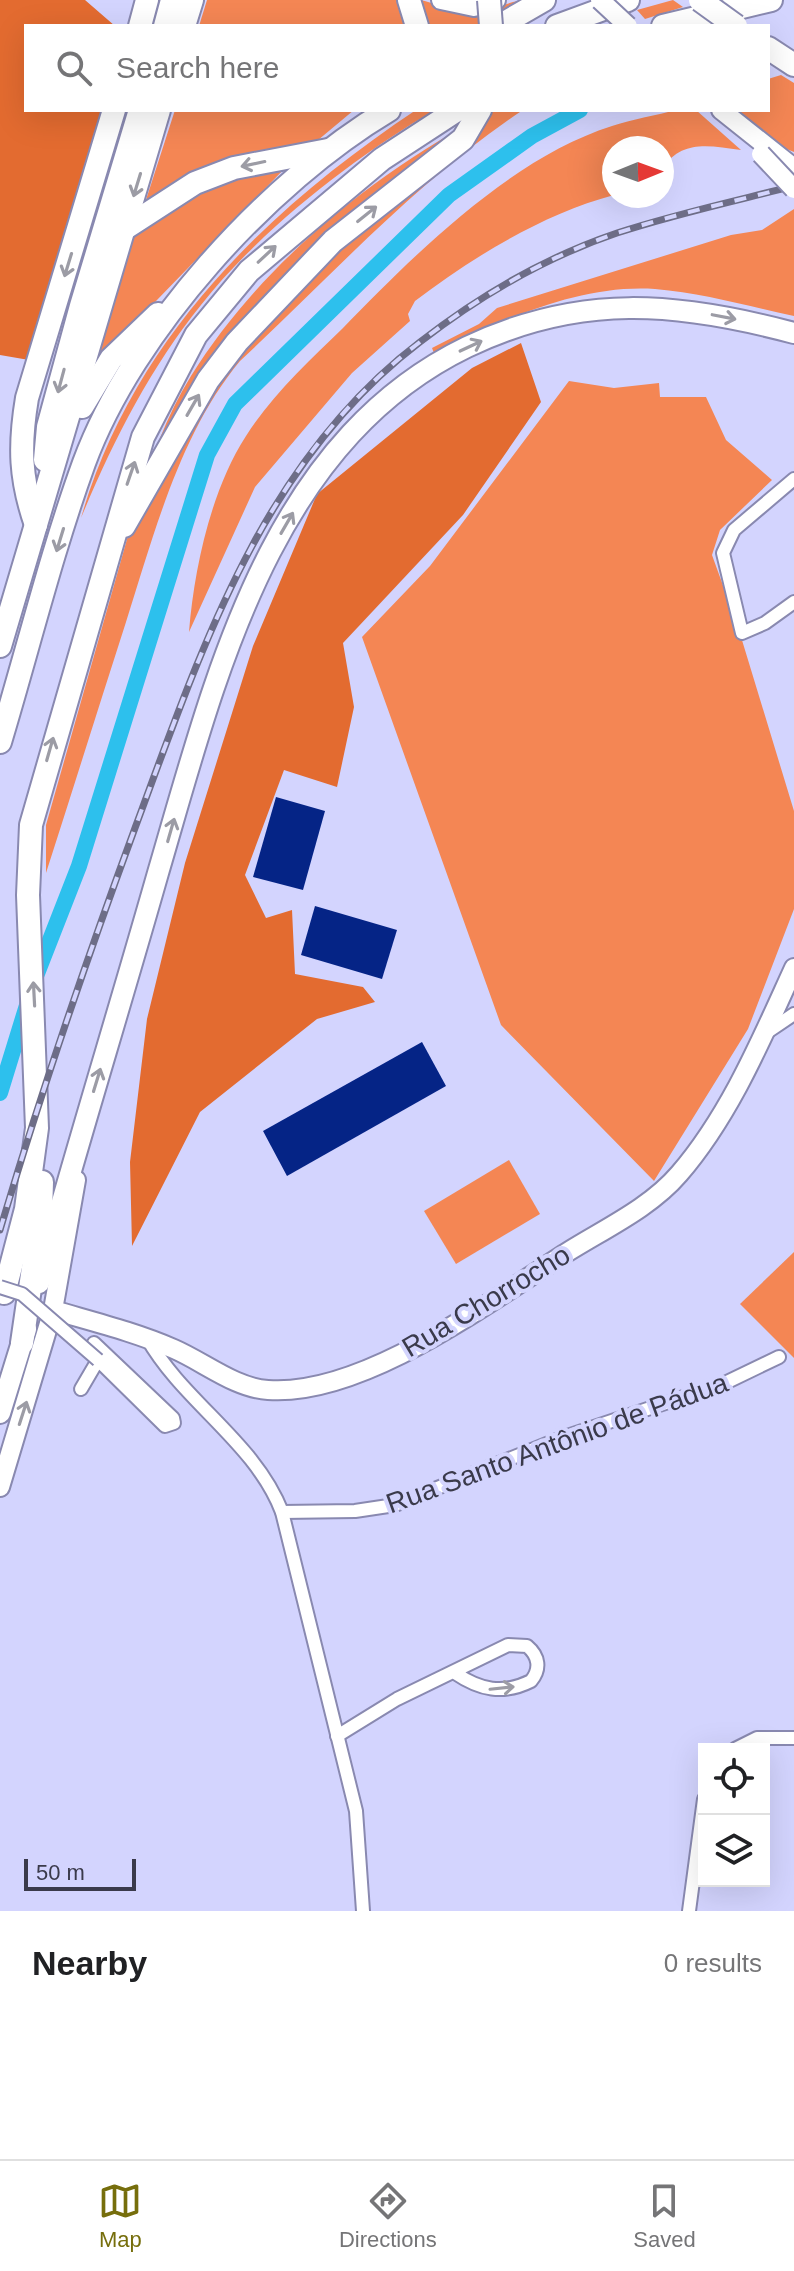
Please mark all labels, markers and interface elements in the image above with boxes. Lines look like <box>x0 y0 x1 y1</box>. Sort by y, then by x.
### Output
search box <box>24 24 770 112</box>
icon: search <box>52 46 96 90</box>
text: Search here <box>116 51 279 84</box>
north arrow <box>602 136 674 208</box>
one-way arrow <box>241 158 266 173</box>
one-way arrow <box>129 171 144 197</box>
one-way arrow <box>356 205 377 223</box>
one-way arrow <box>256 246 276 264</box>
one-way arrow <box>60 252 75 278</box>
one-way arrow <box>710 310 736 325</box>
one-way arrow <box>459 338 483 353</box>
one-way arrow <box>53 367 68 393</box>
one-way arrow <box>186 394 201 418</box>
one-way arrow <box>124 460 139 485</box>
one-way arrow <box>279 512 295 535</box>
one-way arrow <box>52 526 67 552</box>
one-way arrow <box>44 737 59 763</box>
one-way arrow <box>164 818 179 844</box>
one-way arrow <box>26 981 41 1008</box>
one-way arrow <box>90 1067 105 1093</box>
street label: Rua Chorrocho <box>397 1239 575 1363</box>
street label: Rua Santo Antônio de Pádua <box>382 1367 732 1519</box>
one-way arrow <box>16 1400 31 1426</box>
one-way arrow <box>488 1681 515 1696</box>
map controls <box>698 1743 770 1887</box>
button: locate <box>698 1743 770 1815</box>
button: layers <box>698 1815 770 1887</box>
scale bar <box>24 1855 136 1891</box>
text: 50 m <box>36 1860 85 1885</box>
text: Nearby <box>32 1944 147 1982</box>
text: 0 results <box>664 1948 762 1978</box>
tab: Map <box>98 2179 142 2253</box>
tab: Directions <box>339 2179 437 2253</box>
tab: Saved <box>633 2179 696 2253</box>

